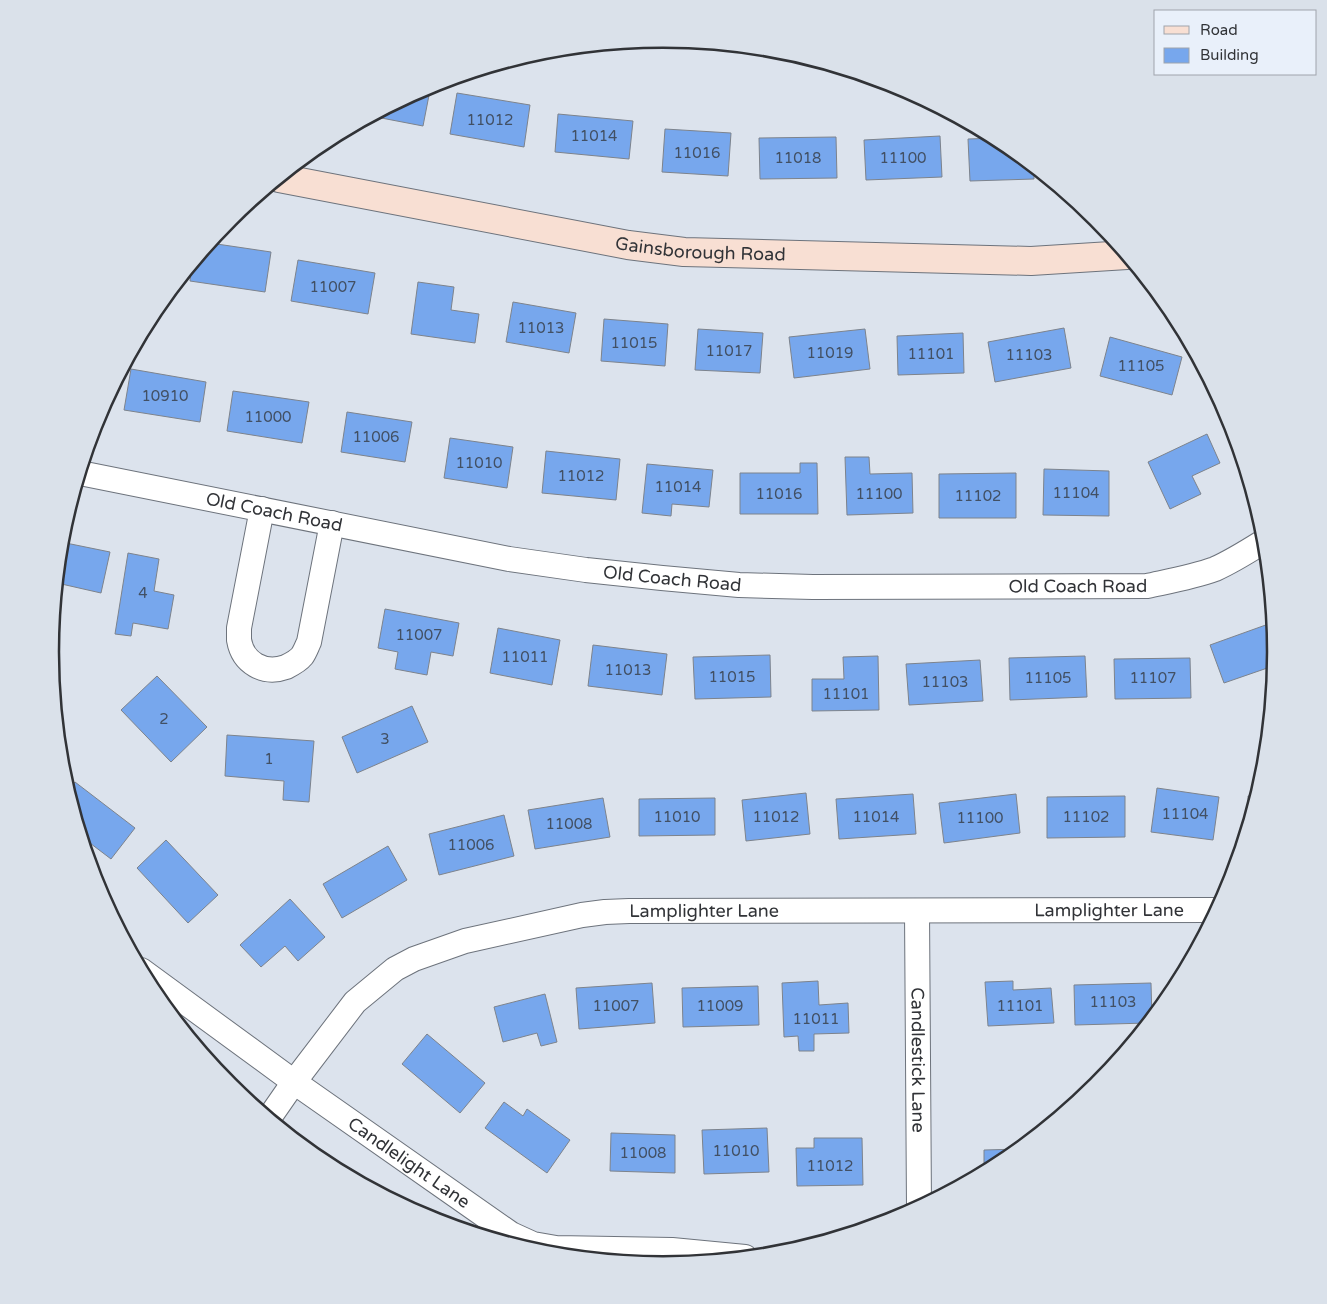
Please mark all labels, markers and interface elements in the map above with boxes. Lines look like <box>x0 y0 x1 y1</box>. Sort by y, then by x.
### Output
legend <box>1154 10 1317 75</box>
text: Road <box>1200 21 1238 39</box>
text: Building <box>1200 46 1259 64</box>
house number: 11012 <box>466 111 514 129</box>
house number: 11014 <box>570 127 618 145</box>
house number: 11016 <box>673 144 721 162</box>
house number: 11018 <box>774 149 822 167</box>
house number: 11100 <box>879 149 927 167</box>
street label: Gainsborough Road <box>613 232 786 266</box>
house number: 11007 <box>309 278 357 296</box>
house number: 11013 <box>517 319 565 337</box>
house number: 11015 <box>610 334 658 352</box>
house number: 11017 <box>705 342 753 360</box>
house number: 11019 <box>806 344 854 362</box>
house number: 11101 <box>907 345 955 363</box>
house number: 11103 <box>1005 346 1053 364</box>
house number: 11105 <box>1117 357 1165 375</box>
house number: 10910 <box>141 387 189 405</box>
house number: 11000 <box>244 408 292 426</box>
house number: 11006 <box>352 428 400 446</box>
house number: 11010 <box>455 454 503 472</box>
house number: 11012 <box>557 467 605 485</box>
house number: 11014 <box>654 478 702 496</box>
house number: 11104 <box>1052 484 1100 502</box>
house number: 11016 <box>755 485 803 503</box>
house number: 11100 <box>855 485 903 503</box>
street label: Old Coach Road <box>204 487 344 536</box>
house number: 11102 <box>954 487 1002 505</box>
street label: Old Coach Road <box>602 561 742 596</box>
street label: Old Coach Road <box>1008 575 1147 597</box>
house number: 4 <box>138 584 148 602</box>
house number: 11007 <box>395 626 443 644</box>
house number: 11011 <box>501 648 549 666</box>
house number: 11013 <box>604 661 652 679</box>
house number: 11015 <box>708 668 756 686</box>
house number: 11105 <box>1024 669 1072 687</box>
house number: 11107 <box>1129 669 1177 687</box>
house number: 11103 <box>921 673 969 691</box>
house number: 11101 <box>822 685 870 703</box>
house number: 2 <box>159 710 169 728</box>
house number: 3 <box>380 730 390 748</box>
house number: 1 <box>264 750 274 768</box>
house number: 11104 <box>1161 805 1209 823</box>
house number: 11010 <box>653 808 701 826</box>
house number: 11012 <box>752 808 800 826</box>
house number: 11014 <box>852 808 900 826</box>
house number: 11102 <box>1062 808 1110 826</box>
house number: 11100 <box>956 809 1004 827</box>
house number: 11008 <box>545 815 593 833</box>
house number: 11006 <box>447 836 495 854</box>
street label: Lamplighter Lane <box>1034 899 1184 921</box>
street label: Lamplighter Lane <box>629 900 779 922</box>
street label: Candlestick Lane <box>907 987 929 1133</box>
house number: 11103 <box>1089 993 1137 1011</box>
house number: 11007 <box>592 997 640 1015</box>
house number: 11009 <box>696 997 744 1015</box>
house number: 11101 <box>996 997 1044 1015</box>
house number: 11011 <box>792 1010 840 1028</box>
street label: Candlelight Lane <box>344 1112 474 1213</box>
house number: 11010 <box>712 1142 760 1160</box>
house number: 11008 <box>619 1144 667 1162</box>
house number: 11012 <box>806 1157 854 1175</box>

